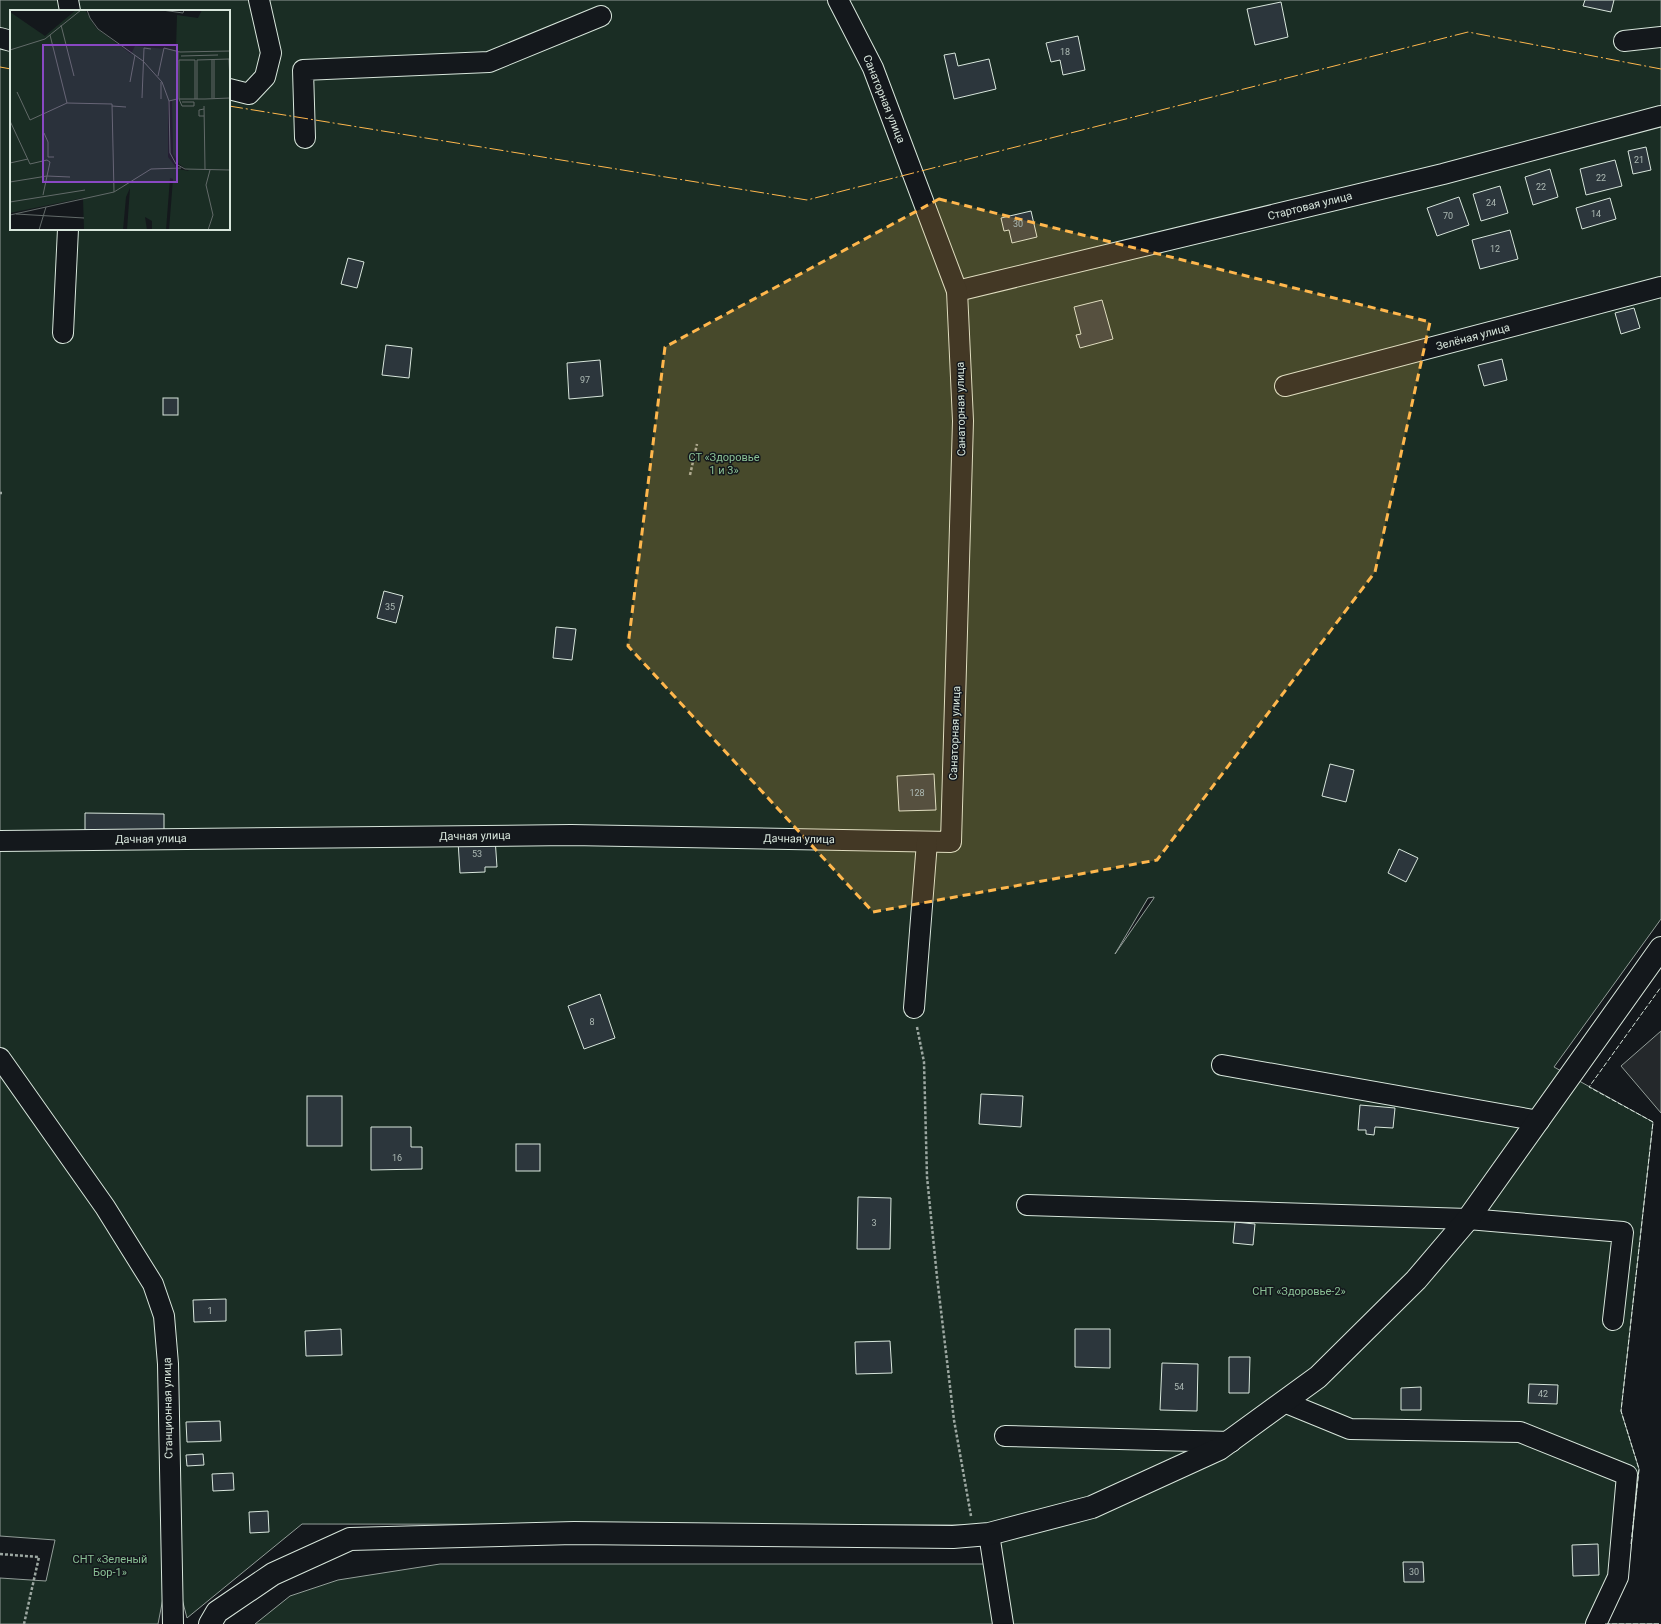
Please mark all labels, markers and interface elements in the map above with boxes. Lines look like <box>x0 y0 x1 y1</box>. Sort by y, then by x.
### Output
inset map <box>10 10 230 230</box>
house number: 18 <box>1060 47 1070 57</box>
street label: Санаторная улица <box>860 53 908 145</box>
house number: 21 <box>1634 155 1644 165</box>
house number: 22 <box>1596 173 1606 183</box>
house number: 22 <box>1536 182 1546 192</box>
street label: Стартовая улица <box>1266 189 1354 223</box>
house number: 24 <box>1486 198 1496 208</box>
house number: 14 <box>1591 209 1601 219</box>
house number: 70 <box>1443 211 1453 221</box>
house number: 30 <box>1013 219 1023 229</box>
house number: 12 <box>1490 244 1500 254</box>
street label: Зелёная улица <box>1435 321 1511 353</box>
street label: Санаторная улица <box>954 362 968 456</box>
house number: 97 <box>580 375 590 385</box>
park label: СТ «Здоровье 1 и 3» <box>688 451 760 477</box>
house number: 35 <box>385 602 395 612</box>
street label: Санаторная улица <box>947 686 963 780</box>
house number: 128 <box>909 788 925 798</box>
street label: Дачная улица <box>439 829 511 843</box>
street label: Дачная улица <box>115 832 187 846</box>
street label: Дачная улица <box>763 832 835 846</box>
house number: 53 <box>472 849 482 859</box>
house number: 8 <box>589 1017 595 1027</box>
house number: 16 <box>392 1153 402 1163</box>
house number: 3 <box>871 1218 877 1228</box>
park label: СНТ «Здоровье-2» <box>1252 1285 1346 1298</box>
house number: 1 <box>207 1306 213 1316</box>
street label: Станционная улица <box>161 1357 175 1459</box>
house number: 54 <box>1174 1382 1184 1392</box>
house number: 42 <box>1538 1389 1548 1399</box>
park label: СНТ «Зеленый Бор-1» <box>73 1553 147 1579</box>
house number: 30 <box>1409 1567 1419 1577</box>

